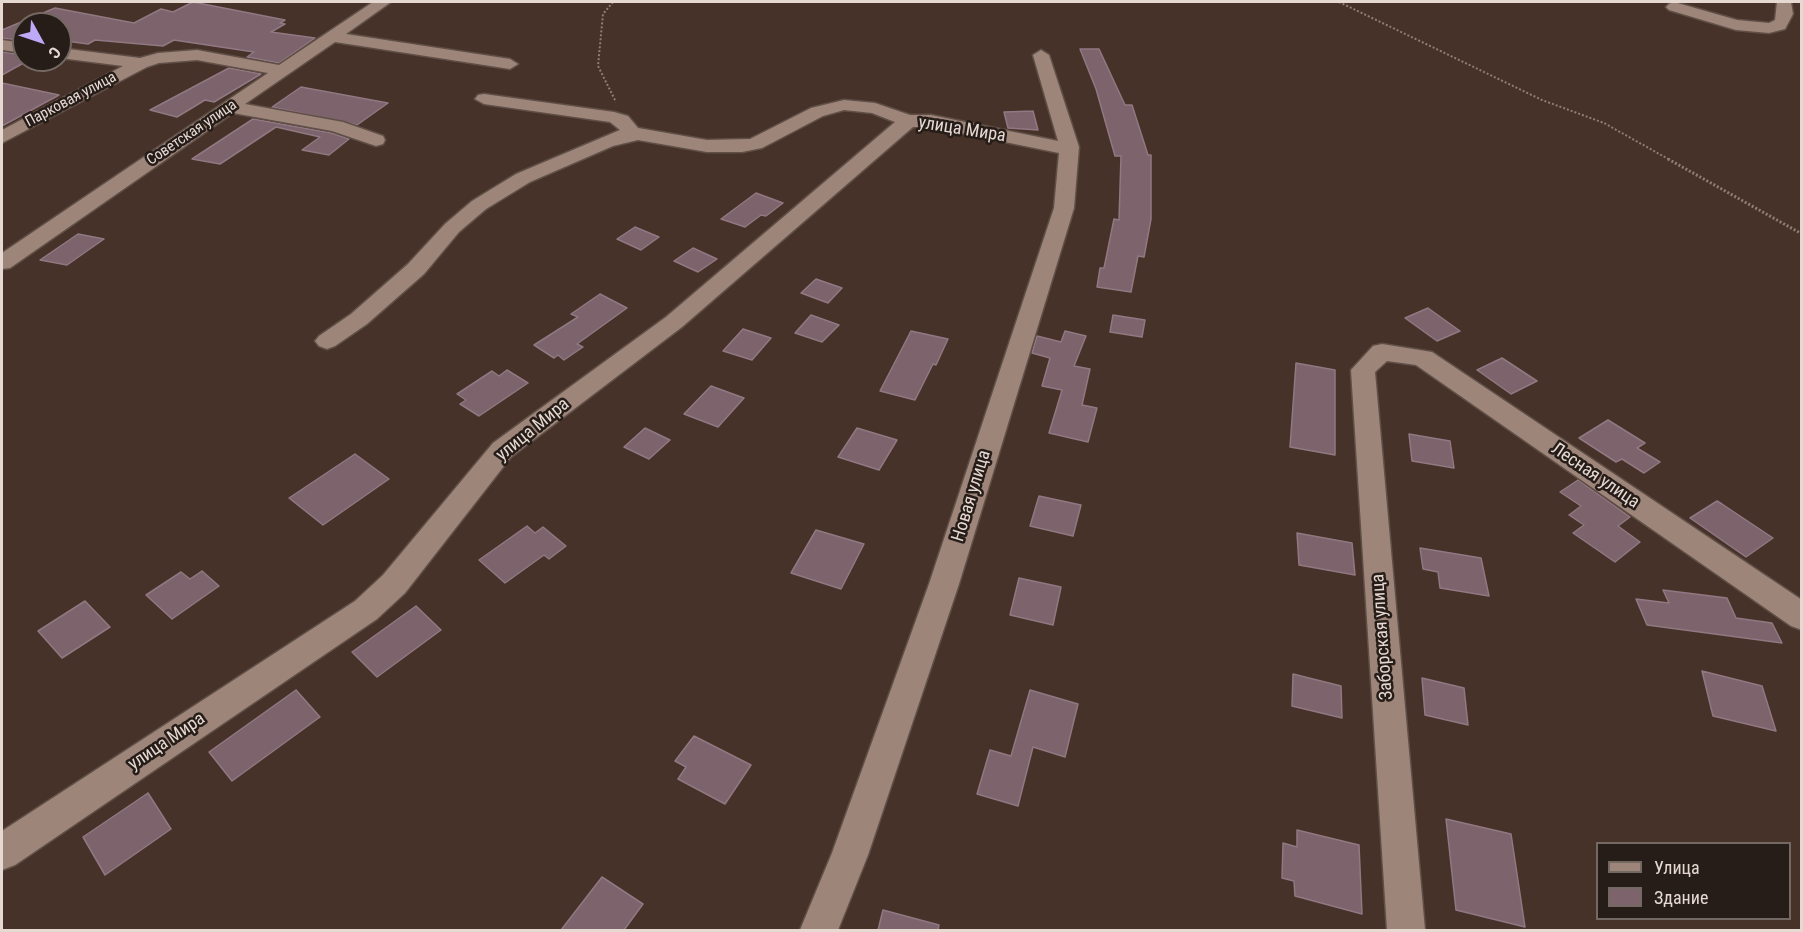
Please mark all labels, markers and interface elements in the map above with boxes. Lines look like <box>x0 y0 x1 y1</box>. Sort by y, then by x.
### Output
north arrow <box>12 12 72 72</box>
text: С <box>44 43 65 62</box>
street label: Парковая улица <box>23 69 119 131</box>
street label: Советская улица <box>144 96 240 170</box>
street label: улица Мира <box>917 112 1007 148</box>
street label: улица Мира <box>492 394 574 466</box>
street label: Лесная улица <box>1547 439 1643 513</box>
street label: Новая улица <box>948 448 996 544</box>
street label: Заборская улица <box>1368 573 1398 701</box>
street label: улица Мира <box>125 708 209 776</box>
legend <box>1596 842 1791 920</box>
text: Улица <box>1654 857 1700 878</box>
text: Здание <box>1654 887 1708 908</box>

